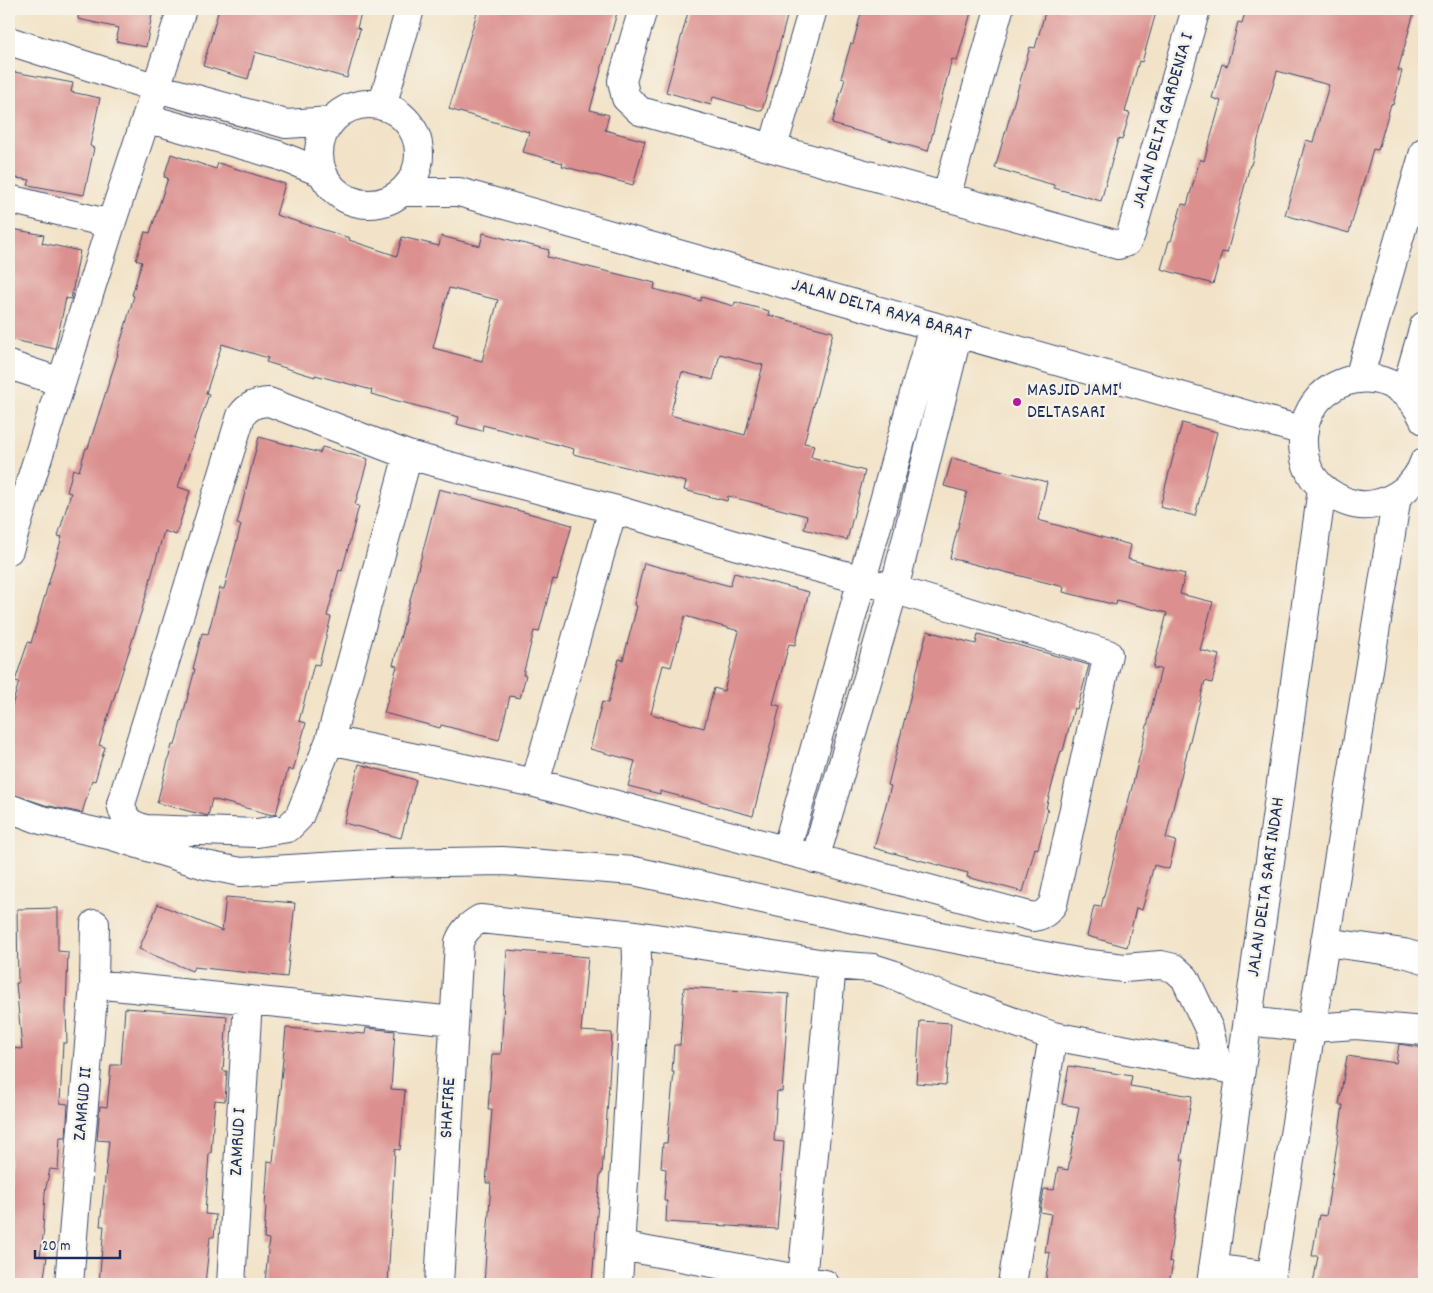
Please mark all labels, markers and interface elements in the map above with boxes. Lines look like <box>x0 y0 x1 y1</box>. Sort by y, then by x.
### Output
street label: JALAN DELTA GARDENIA I <box>1126 30 1202 212</box>
street label: JALAN DELTA RAYA BARAT <box>788 272 974 350</box>
place label: MASJID JAMI' DELTASARI <box>1027 378 1122 427</box>
marker: MASJID JAMI' DELTASARI <box>1011 396 1023 408</box>
street label: JALAN DELTA SARI INDAH <box>1241 795 1293 979</box>
street label: ZAMRUD II <box>67 1066 101 1142</box>
street label: SHAFIRE <box>434 1077 464 1139</box>
street label: ZAMRUD I <box>224 1107 254 1177</box>
scale bar <box>35 1228 120 1260</box>
text: 20 m <box>42 1236 70 1258</box>

